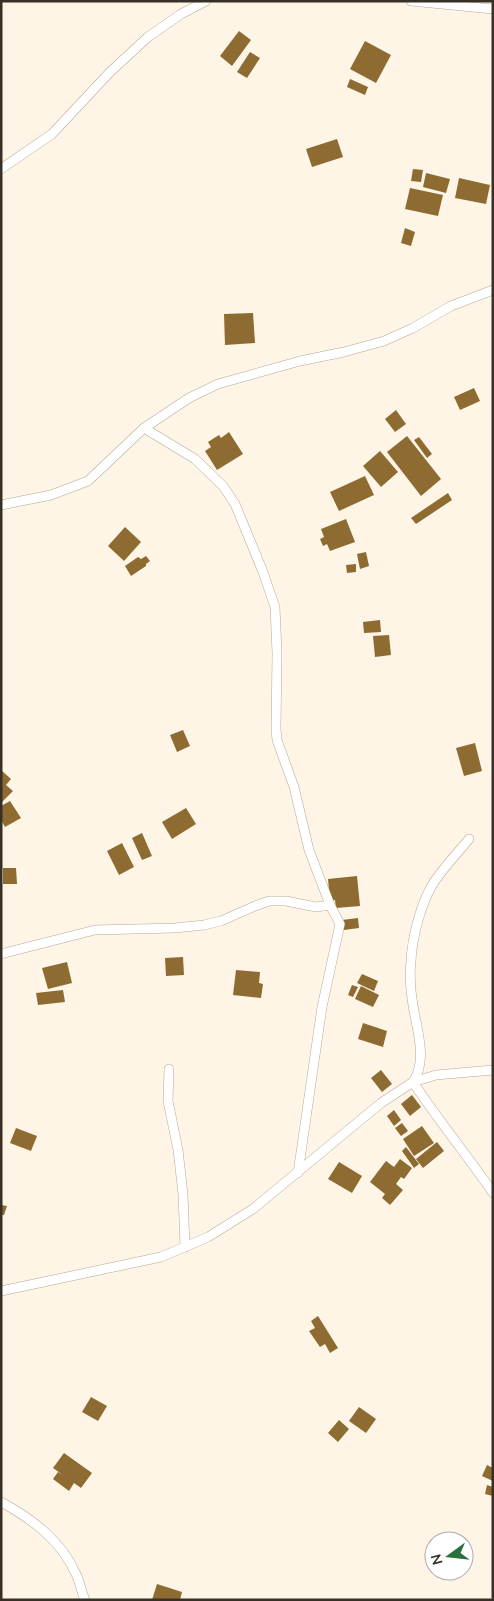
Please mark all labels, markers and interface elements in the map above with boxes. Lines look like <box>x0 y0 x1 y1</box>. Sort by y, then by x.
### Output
north arrow <box>424 1531 474 1581</box>
text: N <box>426 1552 447 1567</box>

